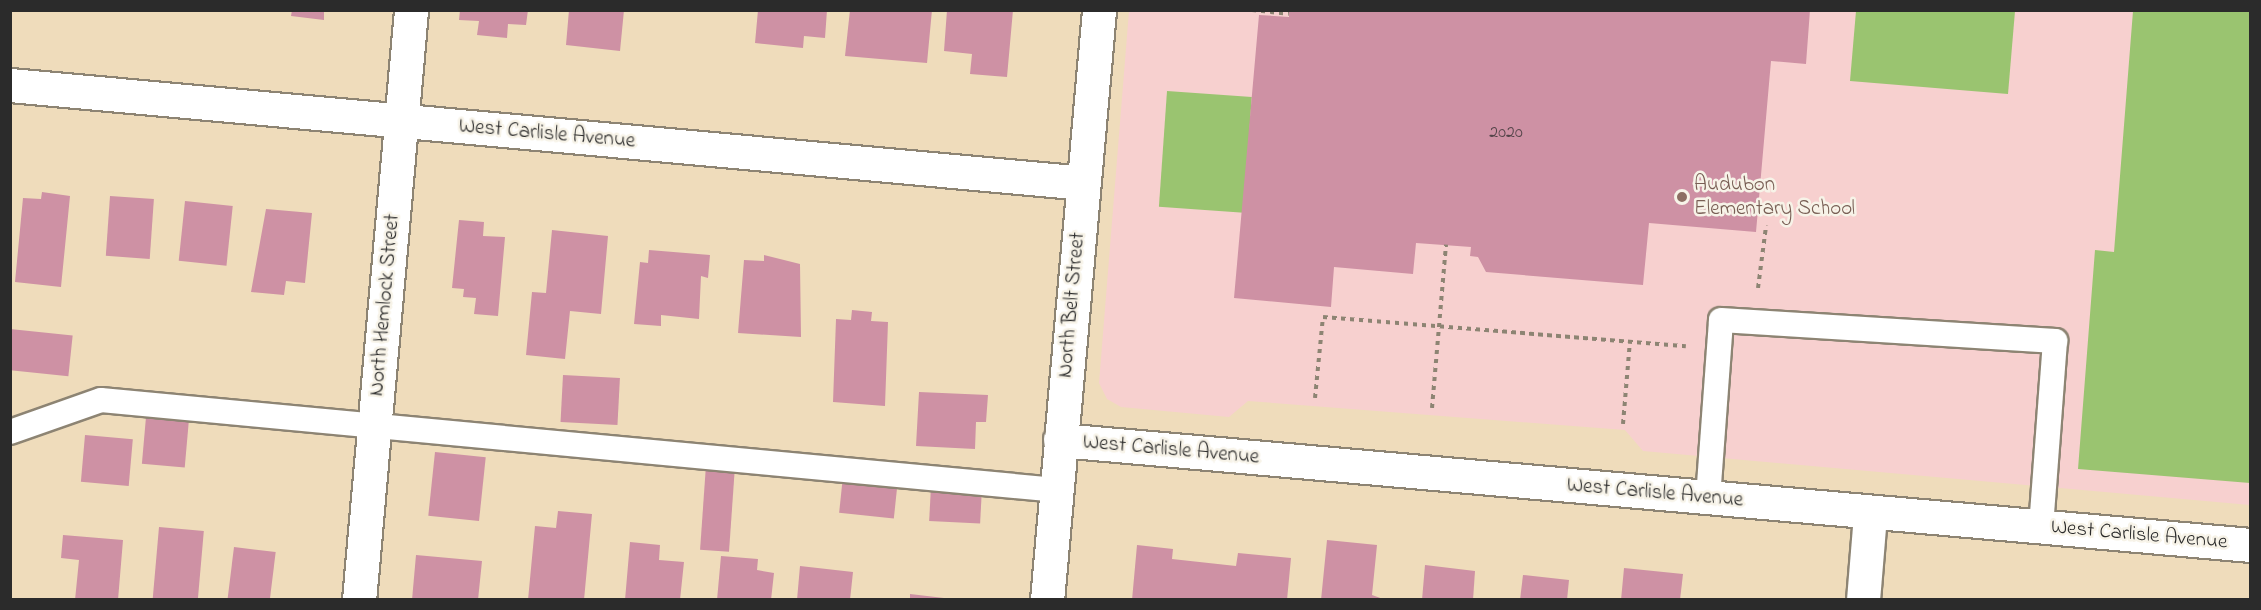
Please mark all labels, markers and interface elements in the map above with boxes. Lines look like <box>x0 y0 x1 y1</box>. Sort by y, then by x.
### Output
street label: West Carlisle Avenue <box>458 114 636 154</box>
house number: 2020 <box>1489 122 1523 144</box>
place label: Audubon Elementary School <box>1694 172 1855 222</box>
marker: Audubon Elementary School <box>1675 190 1689 204</box>
street label: North Hemlock Street <box>364 213 406 397</box>
street label: North Belt Street <box>1053 231 1091 379</box>
street label: West Carlisle Avenue <box>1082 430 1260 470</box>
street label: West Carlisle Avenue <box>1566 473 1744 513</box>
street label: West Carlisle Avenue <box>2050 515 2228 555</box>

